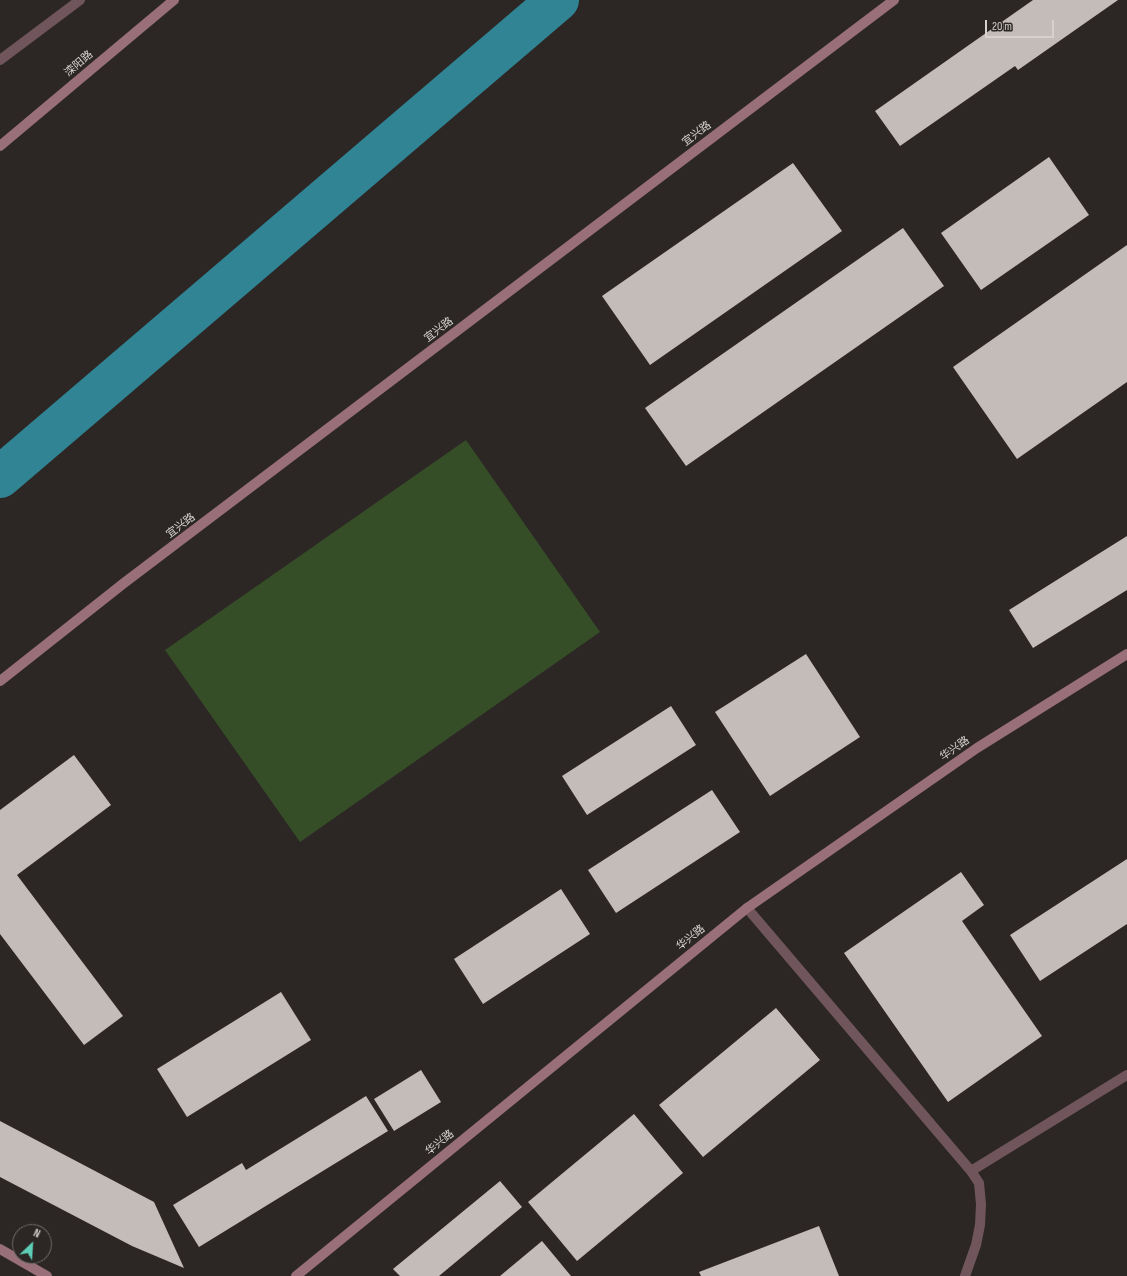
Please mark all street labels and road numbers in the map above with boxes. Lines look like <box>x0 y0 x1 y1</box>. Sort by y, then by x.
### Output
street label: 滦阳路 <box>62 48 96 80</box>
street label: 宜兴路 <box>680 119 714 149</box>
street label: 宜兴路 <box>422 315 456 345</box>
street label: 宜兴路 <box>164 511 198 541</box>
street label: 华兴路 <box>938 734 972 764</box>
street label: 华兴路 <box>674 922 708 954</box>
street label: 华兴路 <box>423 1127 457 1159</box>

